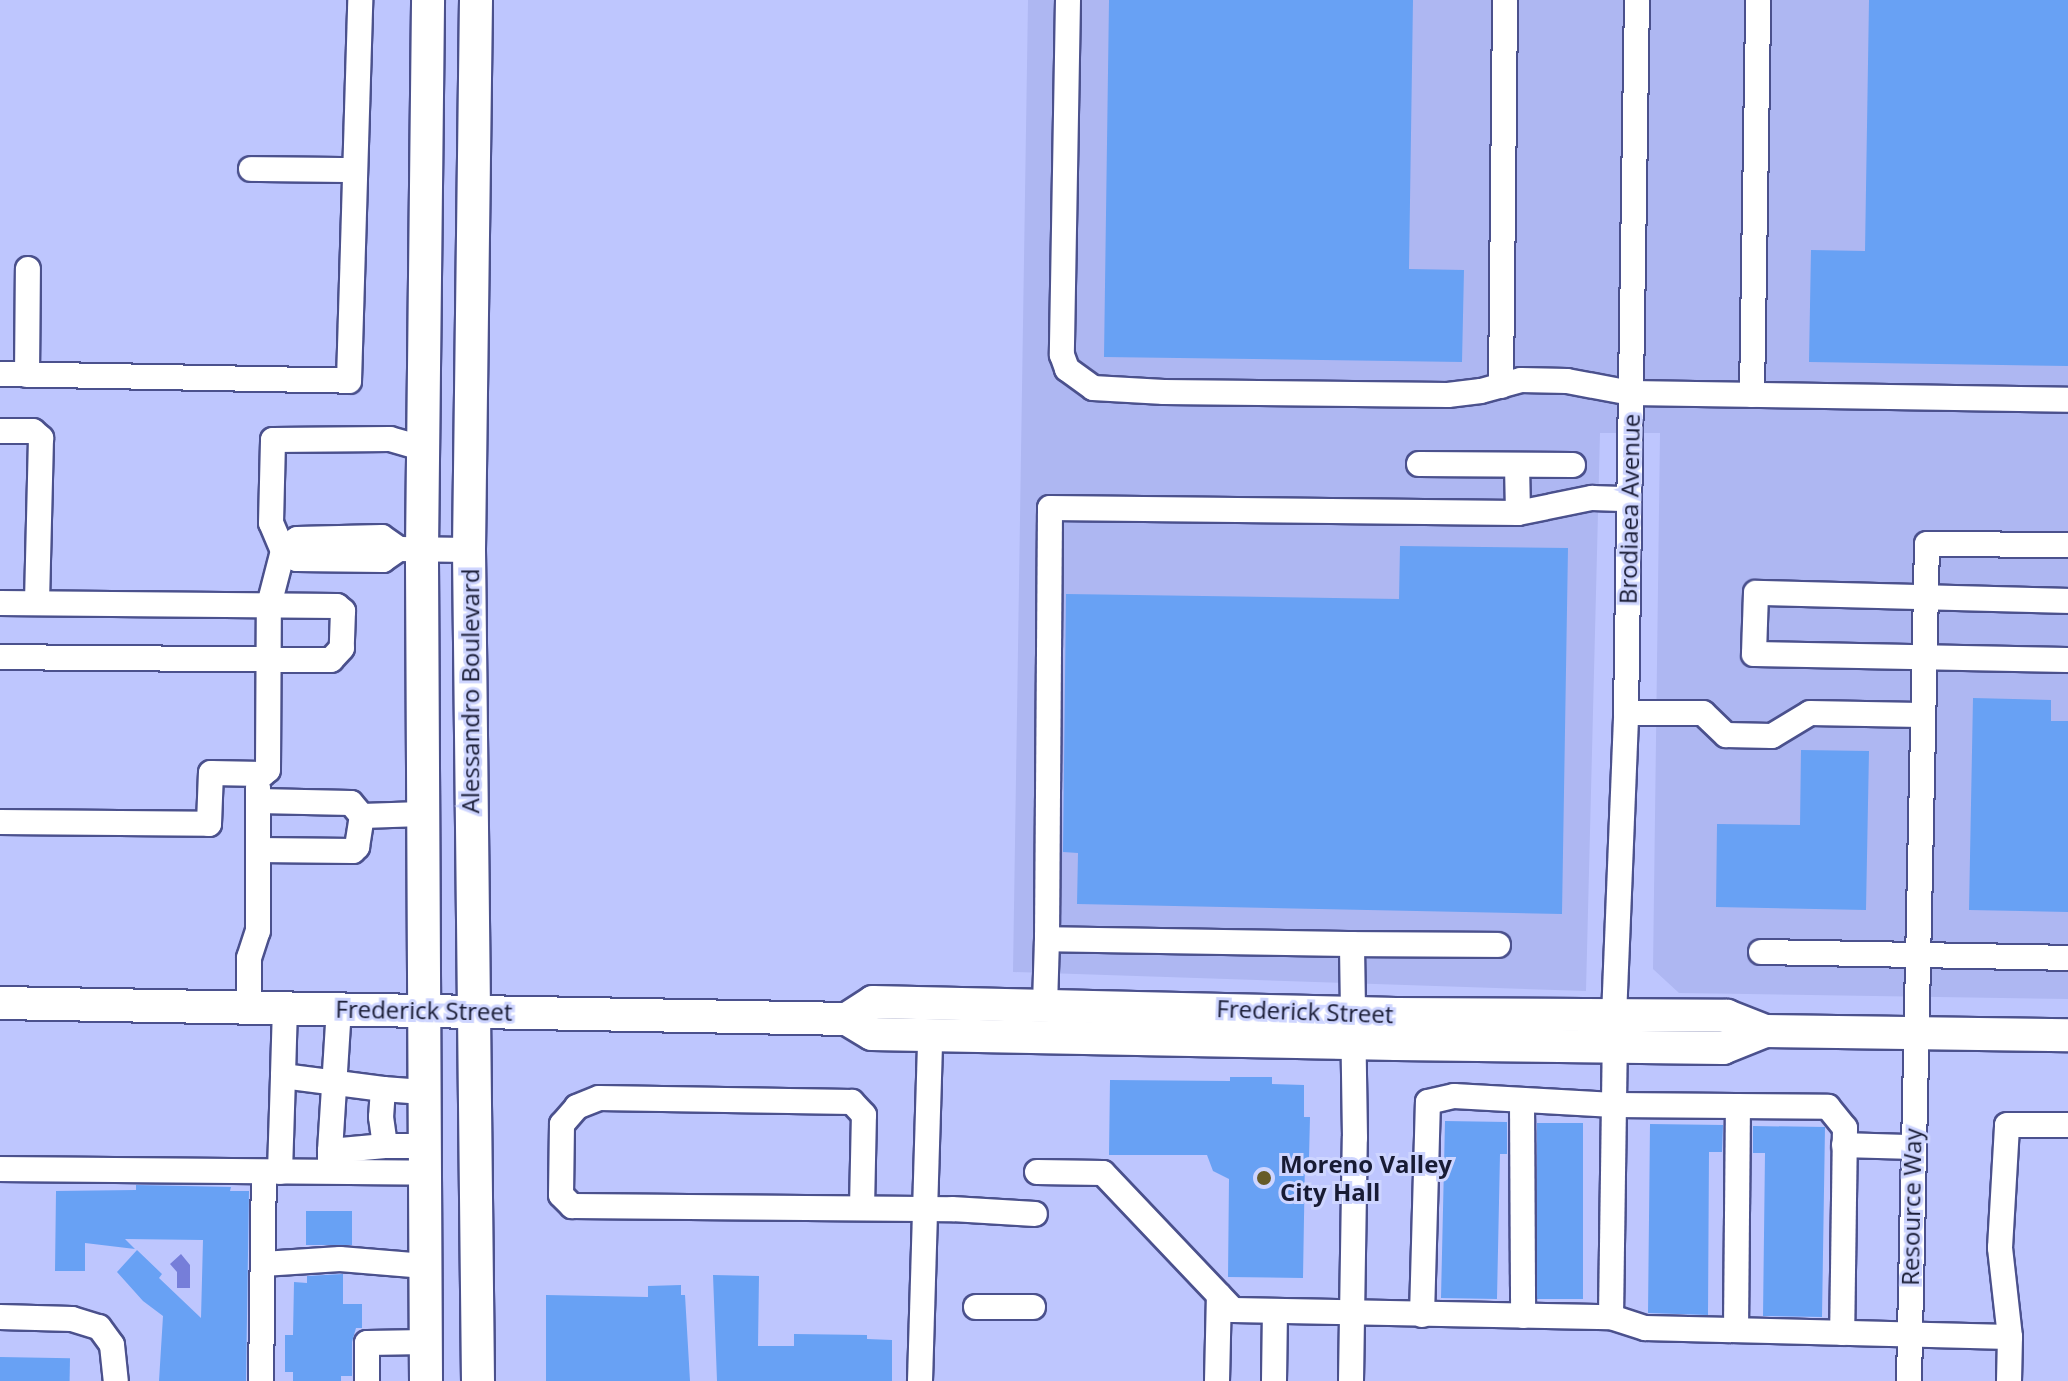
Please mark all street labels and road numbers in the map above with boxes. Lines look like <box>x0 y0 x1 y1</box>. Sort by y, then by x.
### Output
street label: Brodiaea Avenue <box>1613 414 1645 604</box>
street label: Alessandro Boulevard <box>456 569 484 813</box>
street label: Frederick Street <box>335 994 513 1026</box>
street label: Frederick Street <box>1216 994 1394 1028</box>
street label: Resource Way <box>1895 1128 1927 1286</box>

